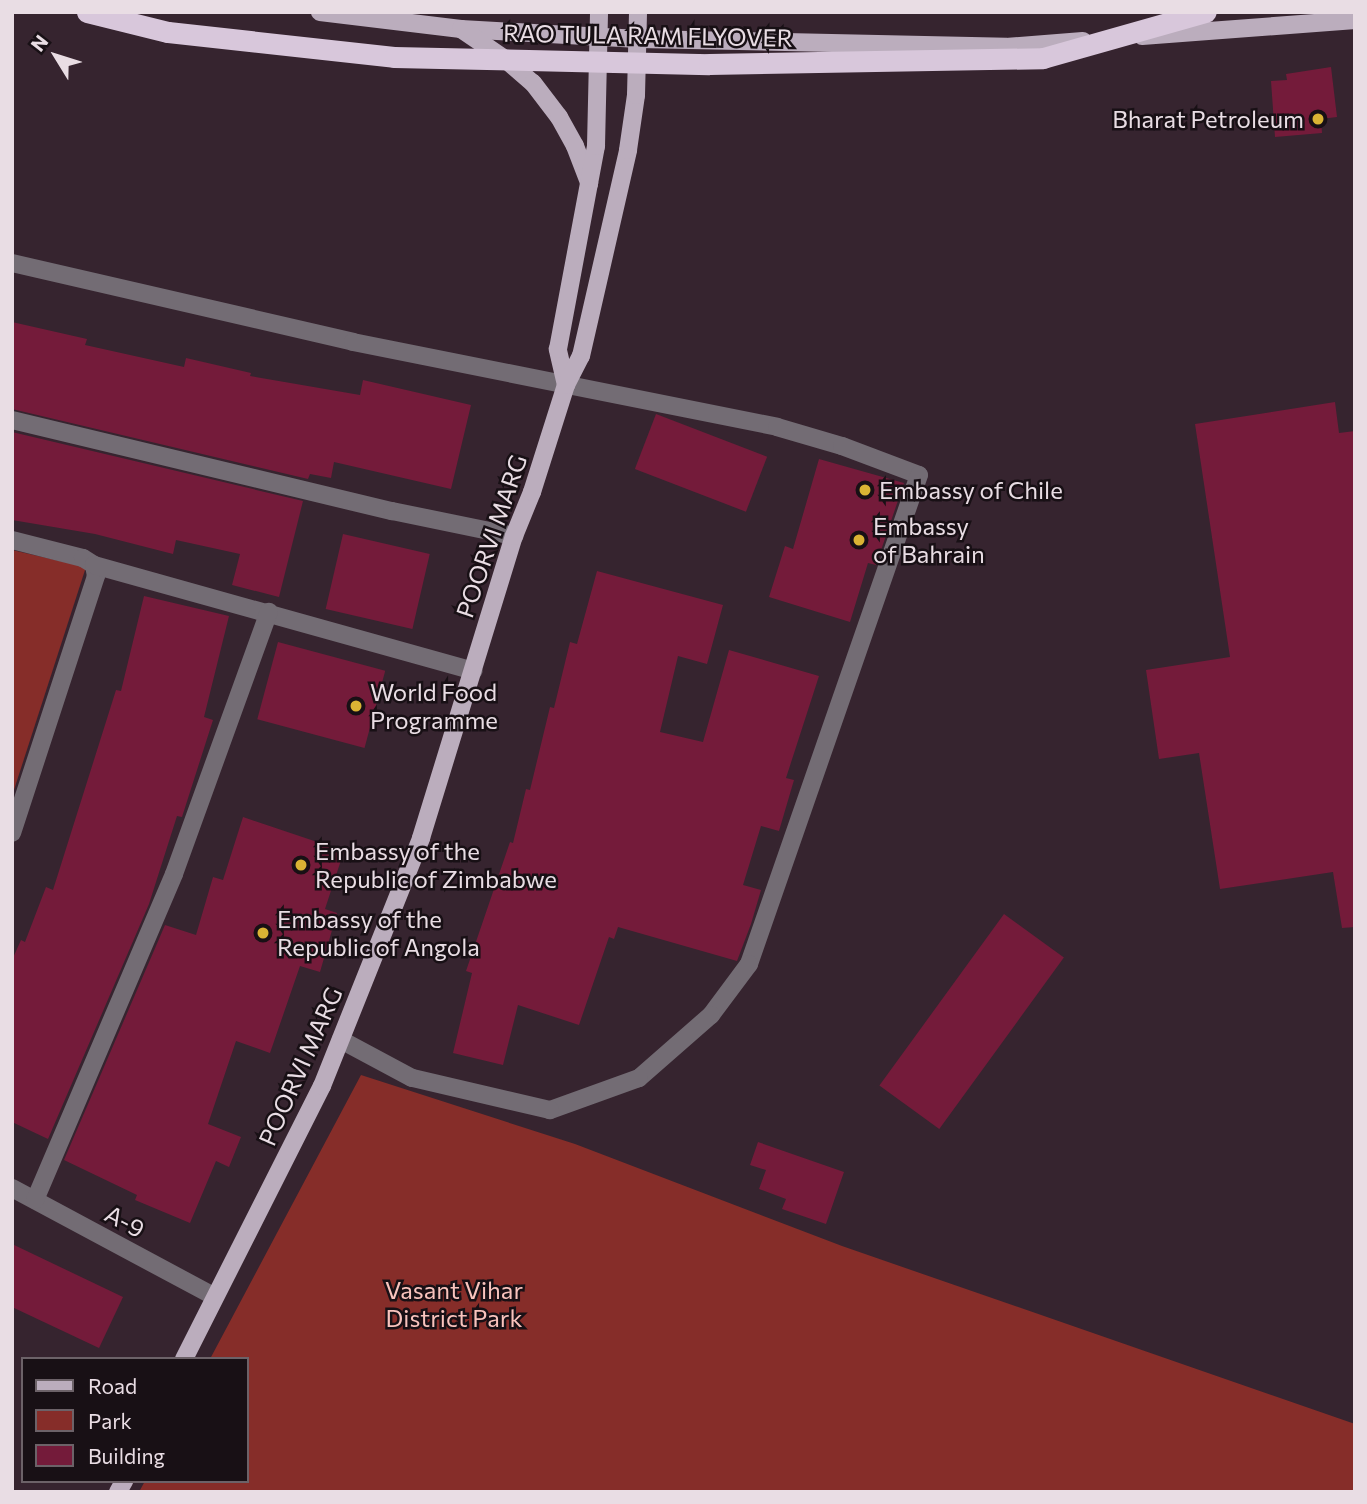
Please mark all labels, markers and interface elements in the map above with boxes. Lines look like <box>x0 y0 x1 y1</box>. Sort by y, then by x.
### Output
street label: RAO TULA RAM FLYOVER <box>503 18 793 52</box>
north arrow <box>21 21 91 91</box>
text: N <box>26 30 53 55</box>
place label: Bharat Petroleum <box>1112 105 1304 133</box>
marker: Bharat Petroleum <box>1310 111 1326 127</box>
street label: POORVI MARG <box>450 451 532 621</box>
place label: Embassy of Chile <box>879 476 1063 504</box>
marker: Embassy of Chile <box>857 482 873 498</box>
place label: Embassy of Bahrain <box>873 512 985 568</box>
marker: Embassy of Bahrain <box>851 532 867 548</box>
place label: World Food Programme <box>370 678 498 734</box>
marker: World Food Programme <box>348 698 364 714</box>
place label: Embassy of the Republic of Zimbabwe <box>315 837 557 893</box>
marker: Embassy of the Republic of Zimbabwe <box>293 857 309 873</box>
place label: Embassy of the Republic of Angola <box>277 905 480 961</box>
marker: Embassy of the Republic of Angola <box>255 925 271 941</box>
street label: POORVI MARG <box>252 982 348 1150</box>
street label: A-9 <box>100 1199 150 1243</box>
park label: Vasant Vihar District Park <box>385 1276 523 1332</box>
legend <box>21 1357 248 1483</box>
text: Road <box>88 1373 137 1398</box>
text: Park <box>88 1408 132 1433</box>
text: Building <box>88 1443 165 1468</box>

